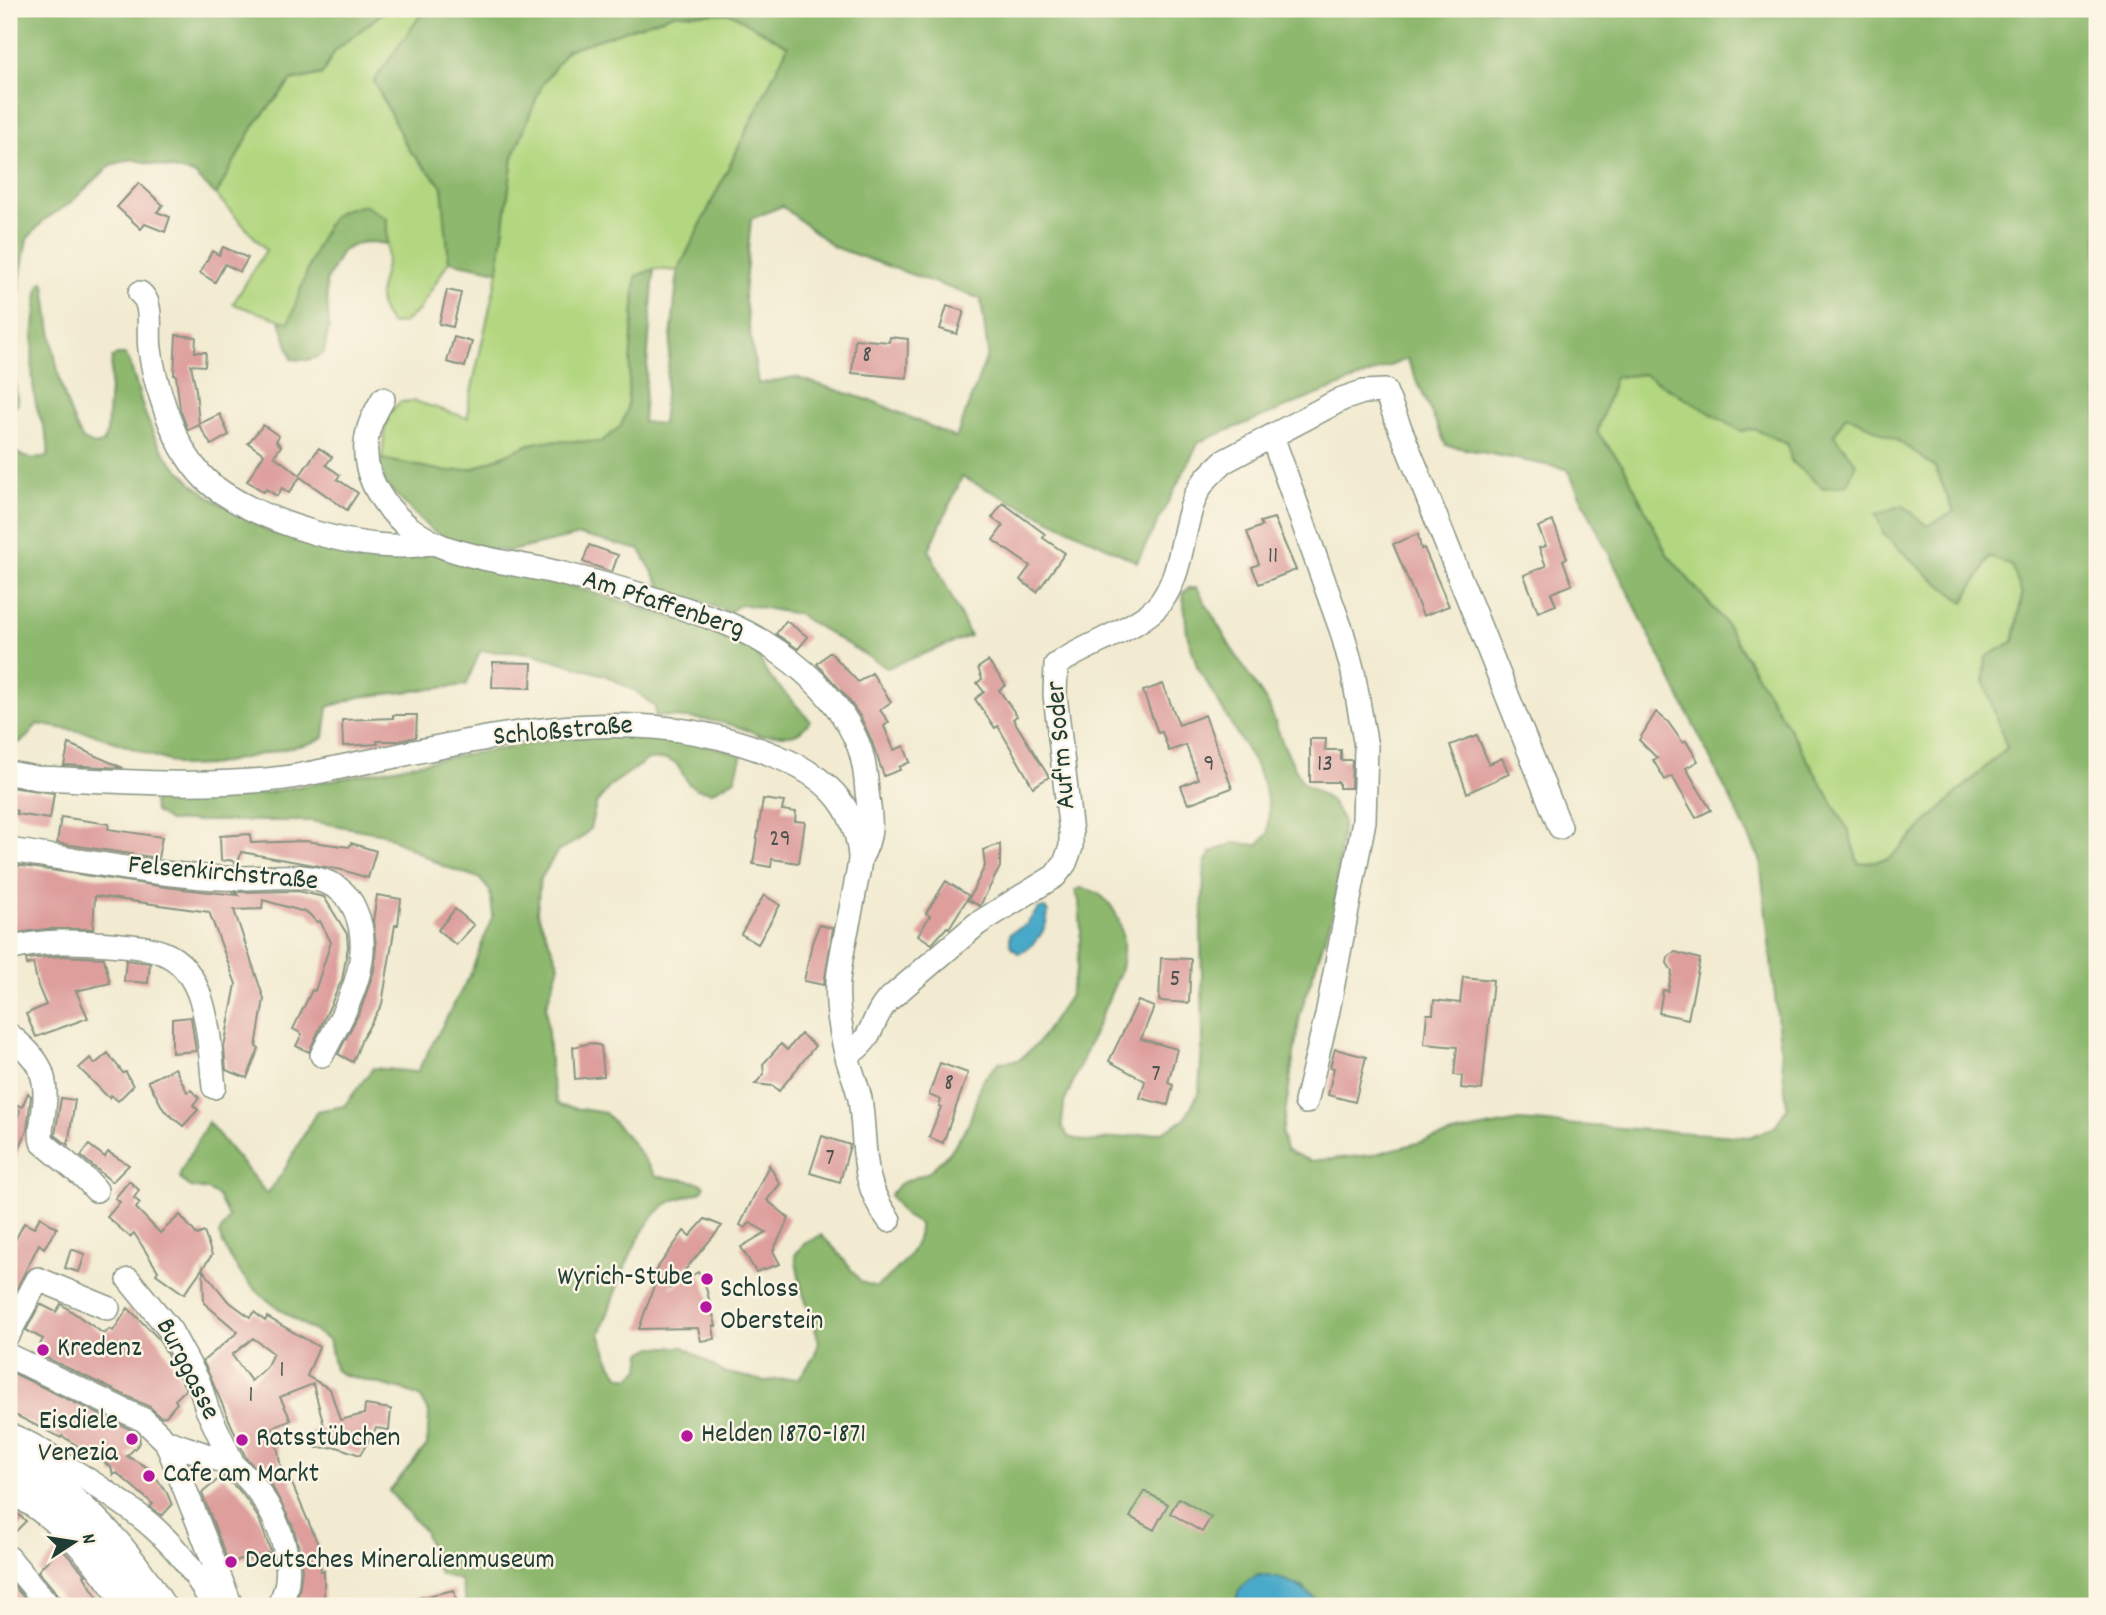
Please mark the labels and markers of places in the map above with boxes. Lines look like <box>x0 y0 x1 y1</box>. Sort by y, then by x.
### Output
place label: Wyrich-Stube <box>557 1259 693 1299</box>
marker: Wyrich-Stube <box>699 1271 715 1287</box>
place label: Schloss Oberstein <box>720 1271 823 1343</box>
marker: Schloss Oberstein <box>698 1299 714 1315</box>
place label: Kredenz <box>57 1330 142 1370</box>
marker: Kredenz <box>35 1342 51 1358</box>
place label: Eisdiele Venezia <box>38 1403 119 1475</box>
place label: Helden 1870-1871 <box>701 1416 866 1456</box>
place label: Ratsstübchen <box>256 1420 401 1460</box>
marker: Helden 1870-1871 <box>679 1428 695 1444</box>
marker: Eisdiele Venezia <box>124 1431 140 1447</box>
marker: Ratsstübchen <box>234 1432 250 1448</box>
place label: Cafe am Markt <box>163 1456 319 1496</box>
marker: Cafe am Markt <box>141 1468 157 1484</box>
place label: Deutsches Mineralienmuseum <box>245 1542 555 1582</box>
marker: Deutsches Mineralienmuseum <box>223 1554 239 1570</box>

